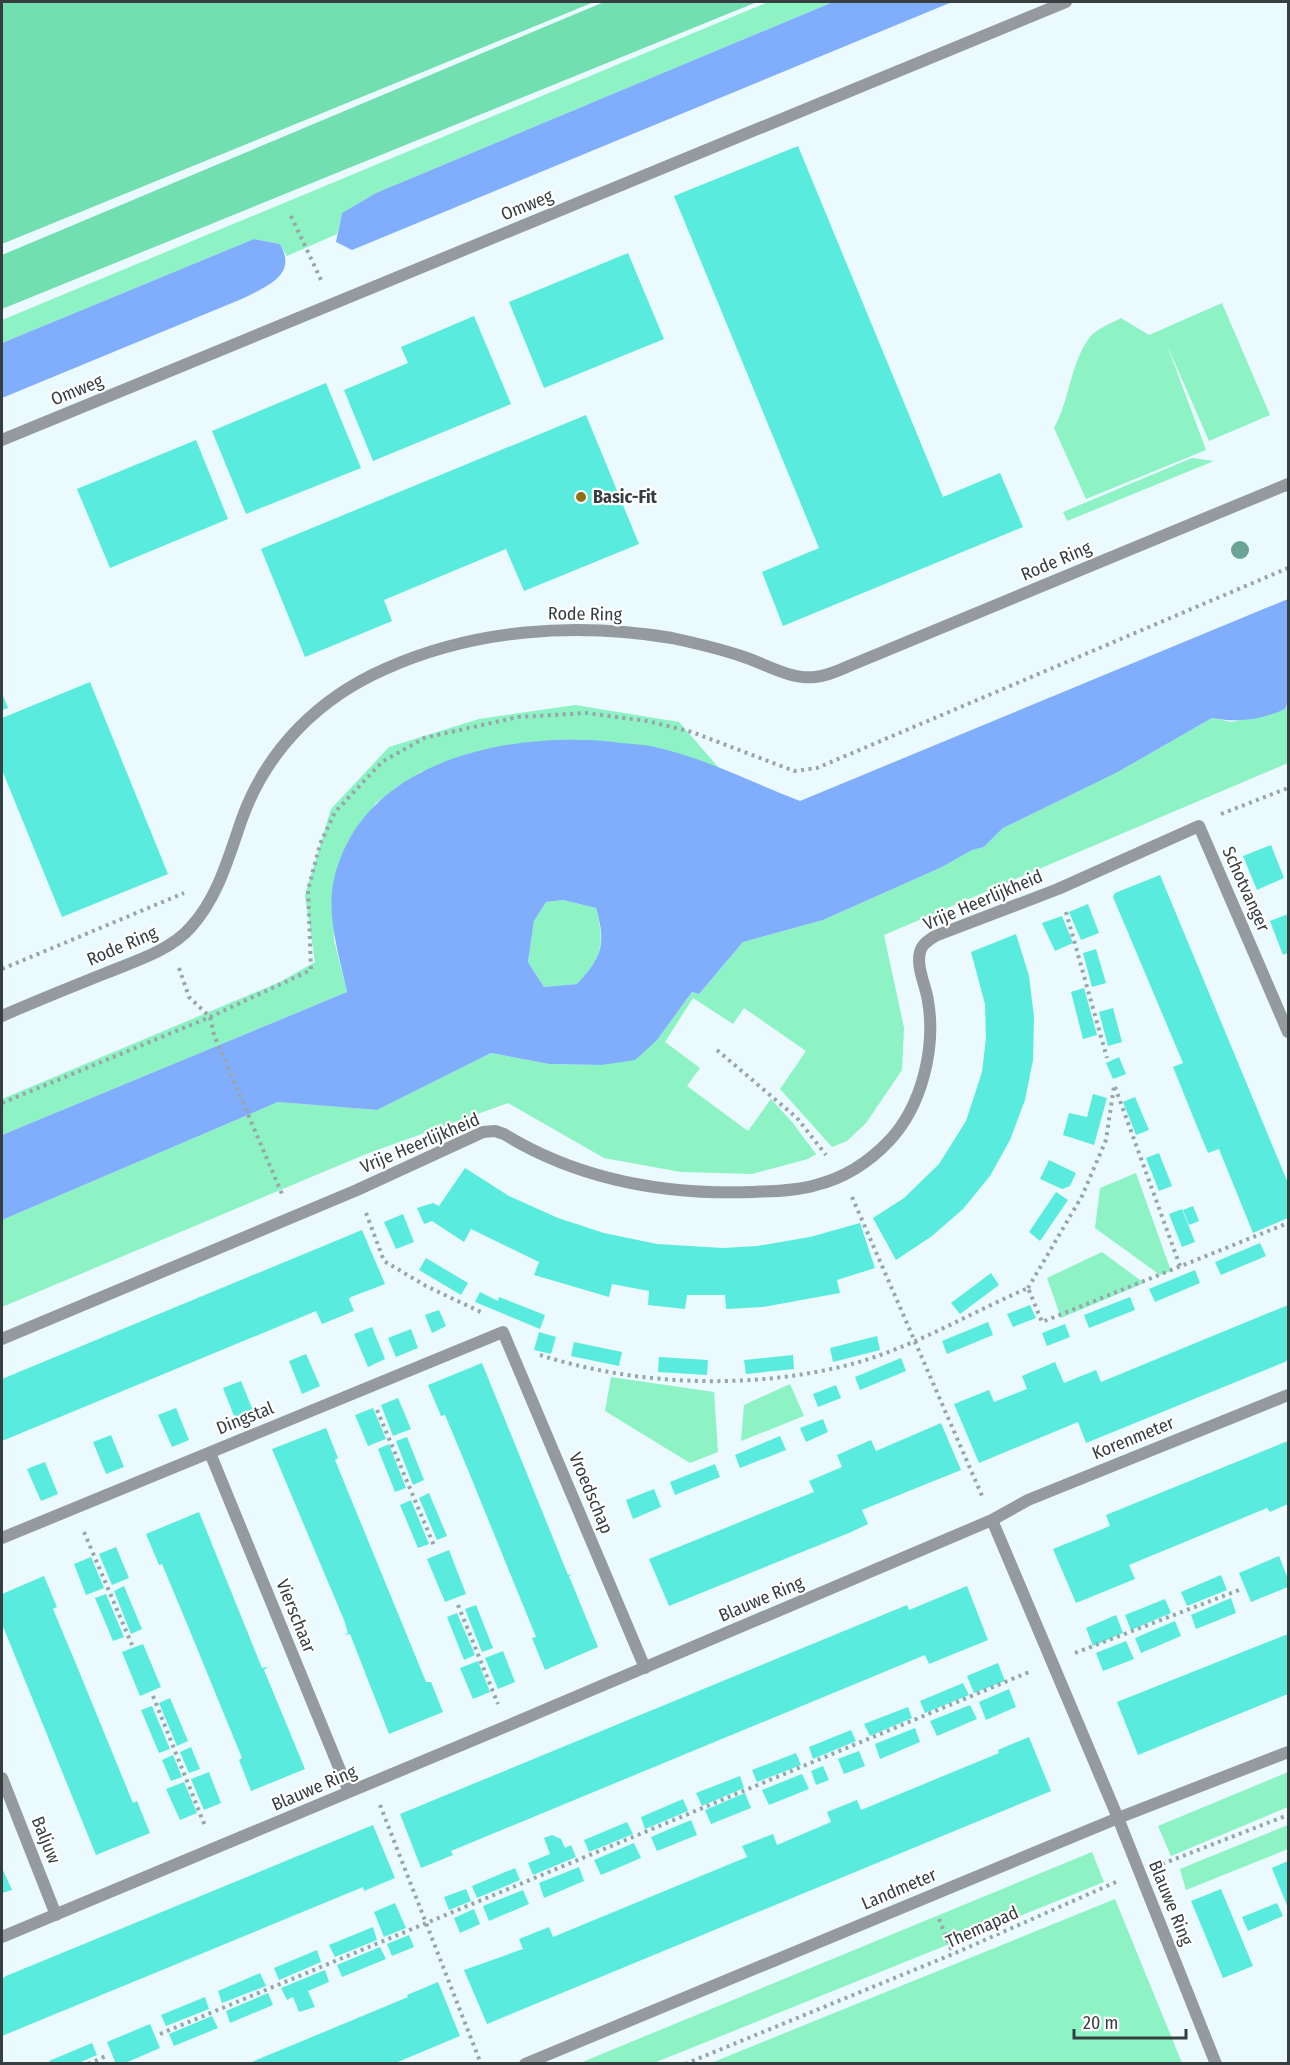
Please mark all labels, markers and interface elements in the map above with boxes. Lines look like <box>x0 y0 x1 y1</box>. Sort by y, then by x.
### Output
street label: Omweg <box>498 184 557 225</box>
street label: Omweg <box>48 369 107 410</box>
place label: Basic-Fit <box>593 486 658 508</box>
marker: Basic-Fit <box>574 490 588 504</box>
street label: Rode Ring <box>1018 536 1095 586</box>
street label: Rode Ring <box>548 602 623 626</box>
street label: Schotvanger <box>1217 843 1275 936</box>
street label: Vrije Heerlijkheid <box>920 865 1046 935</box>
street label: Rode Ring <box>84 921 161 971</box>
street label: Vrije Heerlijkheid <box>357 1108 483 1178</box>
street label: Dingstal <box>213 1397 277 1439</box>
street label: Korenmeter <box>1089 1411 1178 1464</box>
street label: Vroedschap <box>564 1449 618 1537</box>
street label: Blauwe Ring <box>715 1571 807 1627</box>
street label: Vierschaar <box>271 1576 321 1657</box>
street label: Blauwe Ring <box>268 1760 360 1816</box>
street label: Baljuw <box>27 1813 65 1867</box>
street label: Blauwe Ring <box>1144 1857 1198 1949</box>
street label: Landmeter <box>858 1863 940 1915</box>
street label: Themapad <box>942 1901 1022 1953</box>
scale bar <box>1074 2002 1186 2040</box>
text: 20 m <box>1083 2012 1118 2034</box>

